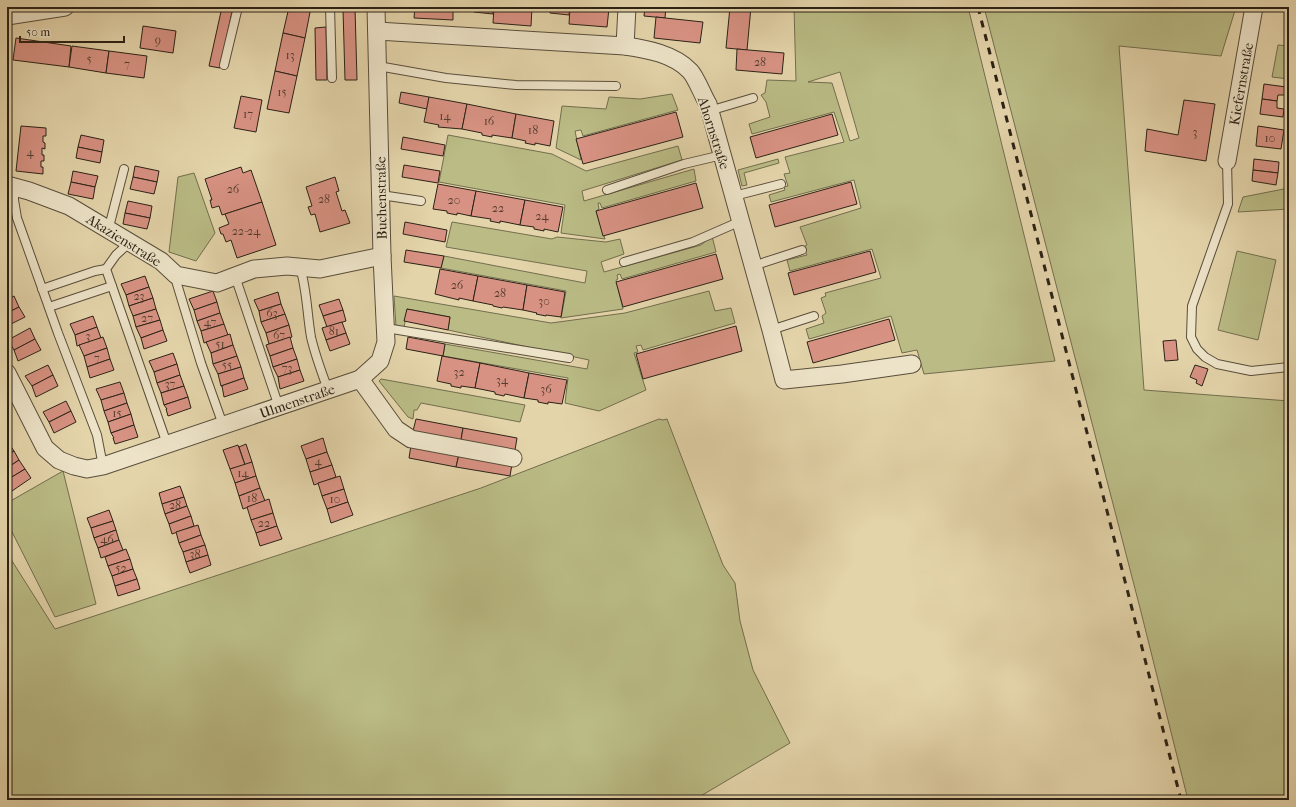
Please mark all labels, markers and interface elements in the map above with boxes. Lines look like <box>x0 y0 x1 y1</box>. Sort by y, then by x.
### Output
scale bar <box>20 18 124 44</box>
text: 50 m <box>26 25 50 39</box>
house number: 9 <box>155 33 161 47</box>
street label: Kiefernstraße <box>1226 41 1257 127</box>
house number: 13 <box>285 48 295 62</box>
house number: 5 <box>86 52 92 66</box>
house number: 28 <box>754 55 766 69</box>
house number: 7 <box>124 57 130 71</box>
house number: 15 <box>277 85 287 99</box>
street label: Ahornstraße <box>694 94 733 172</box>
house number: 17 <box>243 107 253 121</box>
house number: 14 <box>439 109 452 123</box>
house number: 16 <box>484 114 495 128</box>
house number: 18 <box>528 123 538 137</box>
house number: 3 <box>1193 125 1198 139</box>
house number: 10 <box>1265 131 1275 145</box>
house number: 4 <box>26 145 34 159</box>
street label: Buchenstraße <box>372 156 391 240</box>
house number: 26 <box>227 182 240 196</box>
house number: 28 <box>318 192 330 206</box>
house number: 20 <box>448 193 460 207</box>
house number: 22 <box>492 201 504 215</box>
house number: 24 <box>535 209 550 223</box>
street label: Akazienstraße <box>82 210 164 270</box>
house number: 22-24 <box>232 224 261 238</box>
house number: 26 <box>451 278 464 292</box>
house number: 28 <box>494 286 506 300</box>
house number: 23 <box>133 289 145 303</box>
house number: 30 <box>538 294 550 308</box>
house number: 63 <box>266 306 278 320</box>
house number: 27 <box>141 311 153 325</box>
house number: 47 <box>204 315 216 329</box>
house number: 81 <box>329 324 339 338</box>
house number: 67 <box>273 328 285 342</box>
house number: 3 <box>86 329 91 343</box>
house number: 51 <box>215 337 225 351</box>
house number: 7 <box>94 351 100 365</box>
house number: 55 <box>222 358 232 372</box>
house number: 73 <box>282 361 292 375</box>
house number: 32 <box>453 365 465 379</box>
house number: 34 <box>496 373 509 387</box>
house number: 37 <box>165 377 176 391</box>
street label: Ulmenstraße <box>257 381 337 422</box>
house number: 36 <box>540 382 552 396</box>
house number: 15 <box>112 406 122 420</box>
house number: 4 <box>314 454 322 468</box>
house number: 14 <box>237 466 250 480</box>
house number: 18 <box>247 491 257 505</box>
house number: 10 <box>330 492 340 506</box>
house number: 28 <box>169 498 181 512</box>
house number: 22 <box>258 516 270 530</box>
house number: 46 <box>100 532 114 546</box>
house number: 38 <box>190 547 200 561</box>
house number: 52 <box>115 561 127 575</box>

